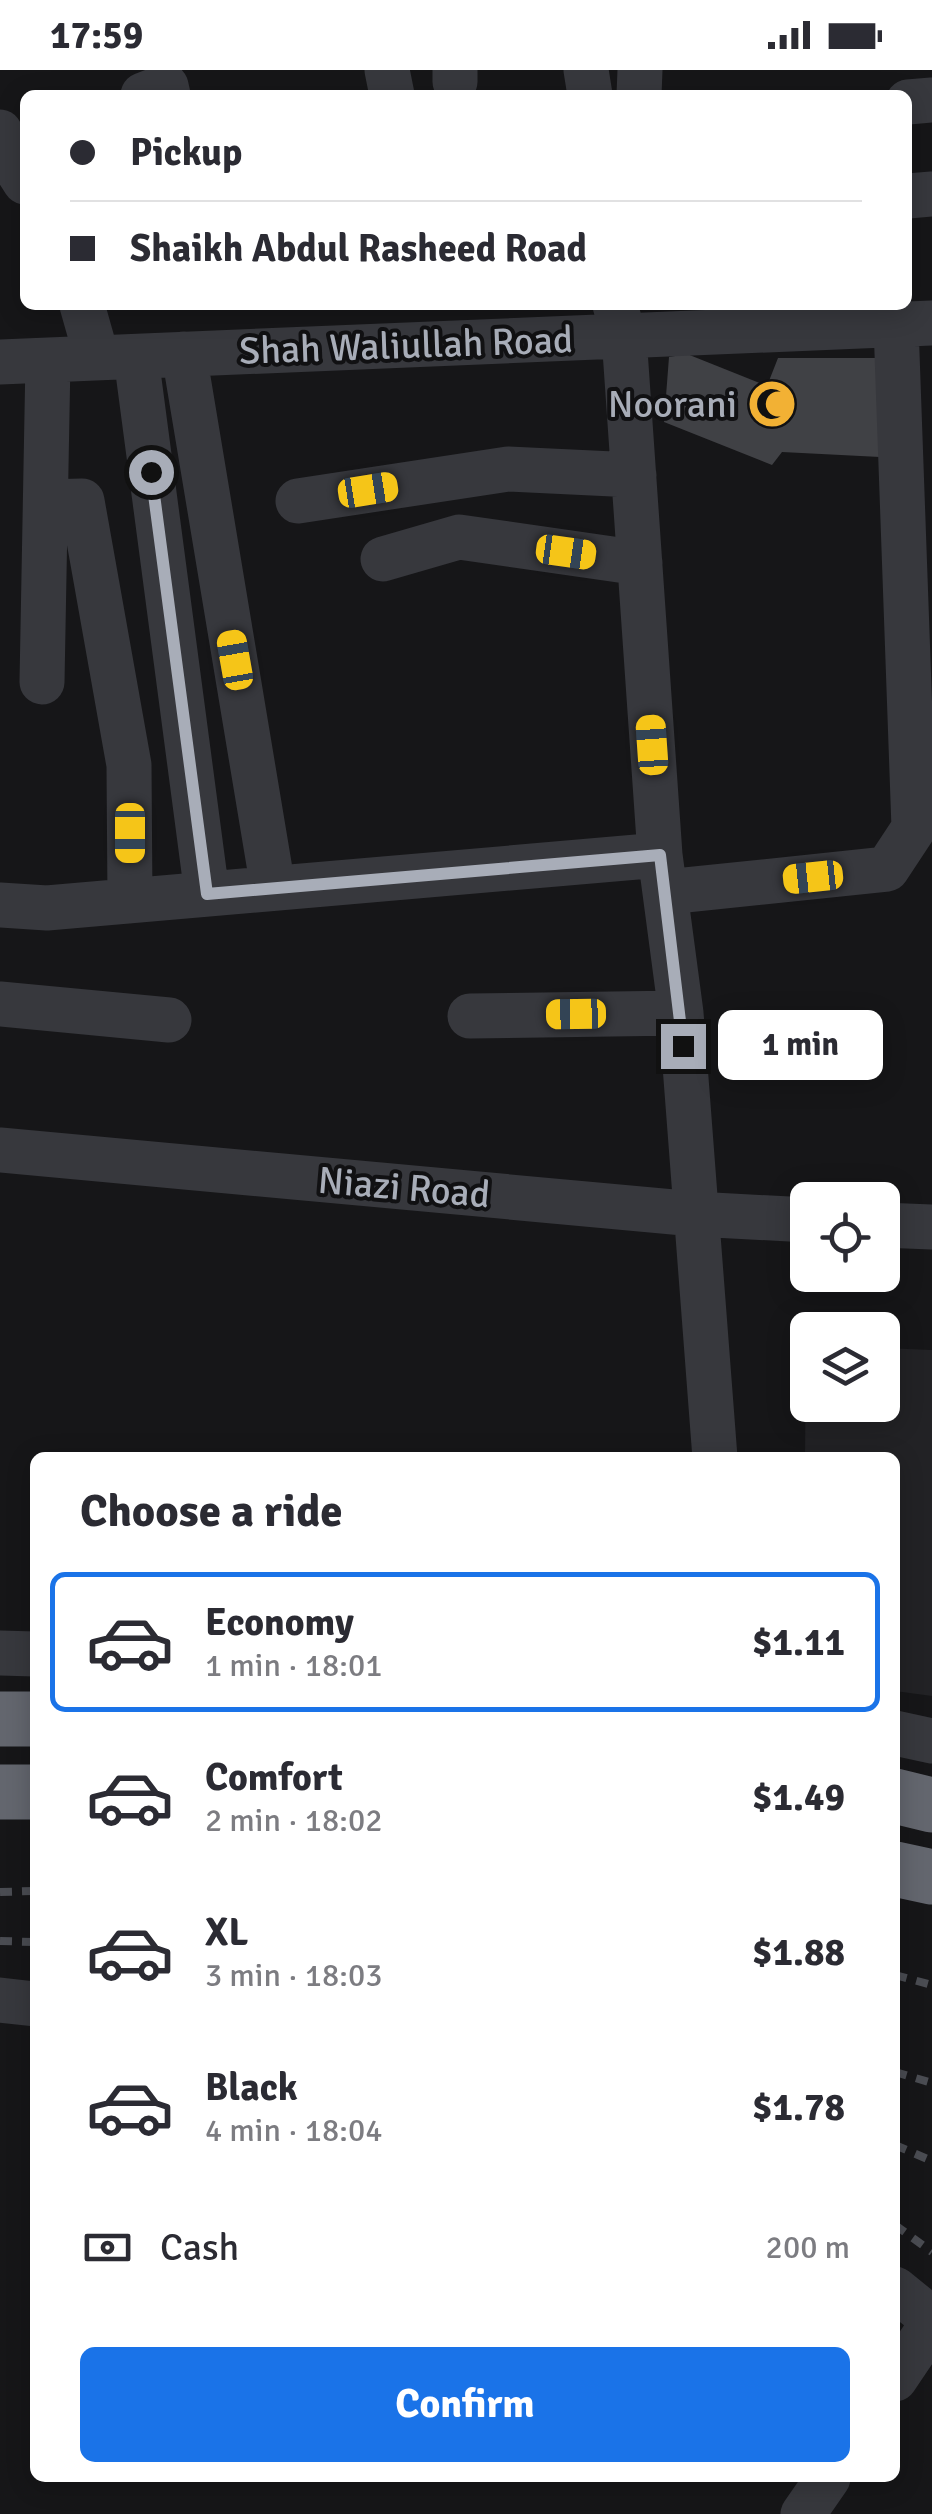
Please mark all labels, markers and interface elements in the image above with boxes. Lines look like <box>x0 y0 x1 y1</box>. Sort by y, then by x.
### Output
text: 17:59 <box>50 12 143 59</box>
text: Pickup <box>130 129 242 176</box>
text: Shaikh Abdul Rasheed Road <box>130 225 587 272</box>
street label: Shah Waliullah Road <box>238 316 574 375</box>
mosque icon: Noorani <box>746 378 798 430</box>
place label: Noorani <box>608 381 737 428</box>
route start <box>129 450 174 495</box>
car <box>336 470 400 510</box>
car <box>534 533 598 571</box>
car <box>215 628 255 692</box>
car <box>635 714 669 776</box>
car <box>115 803 145 863</box>
car <box>782 859 844 895</box>
car <box>546 998 606 1030</box>
callout: 1 min <box>718 1011 883 1081</box>
route end <box>661 1024 706 1069</box>
text: 1 min <box>762 1025 839 1064</box>
street label: Niazi Road <box>316 1157 492 1218</box>
map controls <box>790 1182 900 1422</box>
button: locate <box>790 1182 900 1292</box>
button: layers <box>790 1312 900 1422</box>
text: Choose a ride <box>80 1484 343 1539</box>
icon: car <box>85 1597 175 1687</box>
text: Economy <box>205 1599 354 1646</box>
text: $1.11 <box>752 1619 845 1666</box>
text: 1 min · 18:01 <box>205 1646 383 1685</box>
icon: car <box>85 1752 175 1842</box>
text: Comfort <box>205 1754 343 1801</box>
text: $1.49 <box>752 1774 845 1821</box>
text: 2 min · 18:02 <box>205 1801 383 1840</box>
icon: car <box>85 1907 175 1997</box>
text: XL <box>205 1909 248 1956</box>
text: $1.88 <box>752 1929 845 1976</box>
text: 3 min · 18:03 <box>205 1956 383 1995</box>
icon: car <box>85 2062 175 2152</box>
text: Black <box>205 2064 298 2111</box>
text: $1.78 <box>752 2084 845 2131</box>
text: 4 min · 18:04 <box>205 2111 383 2150</box>
icon: cash <box>80 2220 135 2275</box>
text: Cash <box>160 2224 239 2271</box>
text: 200 m <box>766 2228 850 2267</box>
button: Confirm <box>80 2347 850 2462</box>

